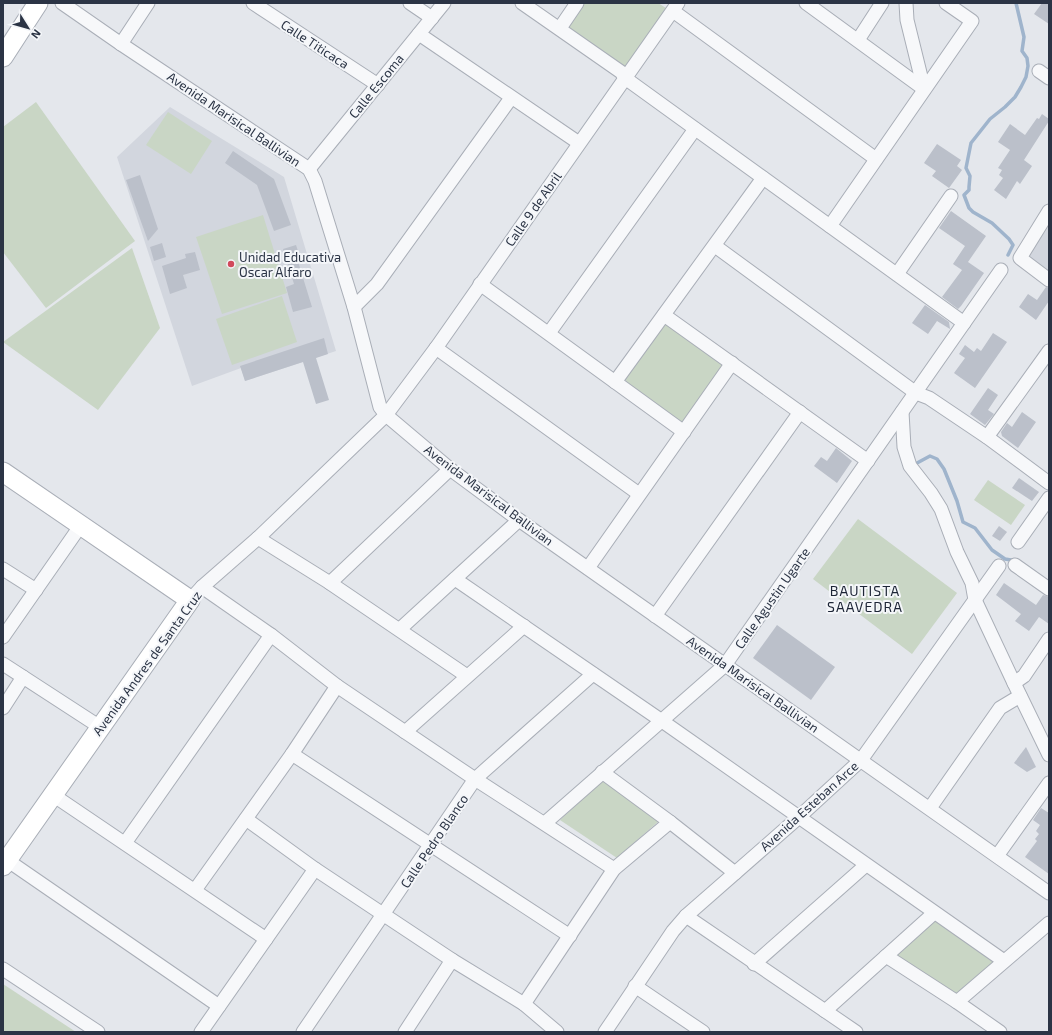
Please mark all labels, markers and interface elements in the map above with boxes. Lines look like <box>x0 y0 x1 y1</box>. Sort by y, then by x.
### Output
north arrow <box>8 8 48 48</box>
street label: Calle Titicaca <box>278 16 352 72</box>
text: N <box>29 27 44 41</box>
street label: Calle Escoma <box>345 51 407 121</box>
street label: Avenida Marisical Ballivian <box>164 68 304 170</box>
street label: Calle 9 de Abril <box>501 169 565 249</box>
place label: Unidad Educativa Oscar Alfaro <box>239 249 341 280</box>
marker: Unidad Educativa Oscar Alfaro <box>226 259 236 269</box>
street label: Avenida Marisical Ballivian <box>421 441 557 549</box>
street label: Calle Agustin Ugarte <box>731 544 813 652</box>
district label: BAUTISTA SAAVEDRA <box>827 582 903 615</box>
street label: Avenida Andres de Santa Cruz <box>89 587 205 739</box>
street label: Avenida Marisical Ballivian <box>684 632 822 736</box>
street label: Avenida Esteban Arce <box>757 758 861 854</box>
street label: Calle Pedro Blanco <box>397 791 471 891</box>

